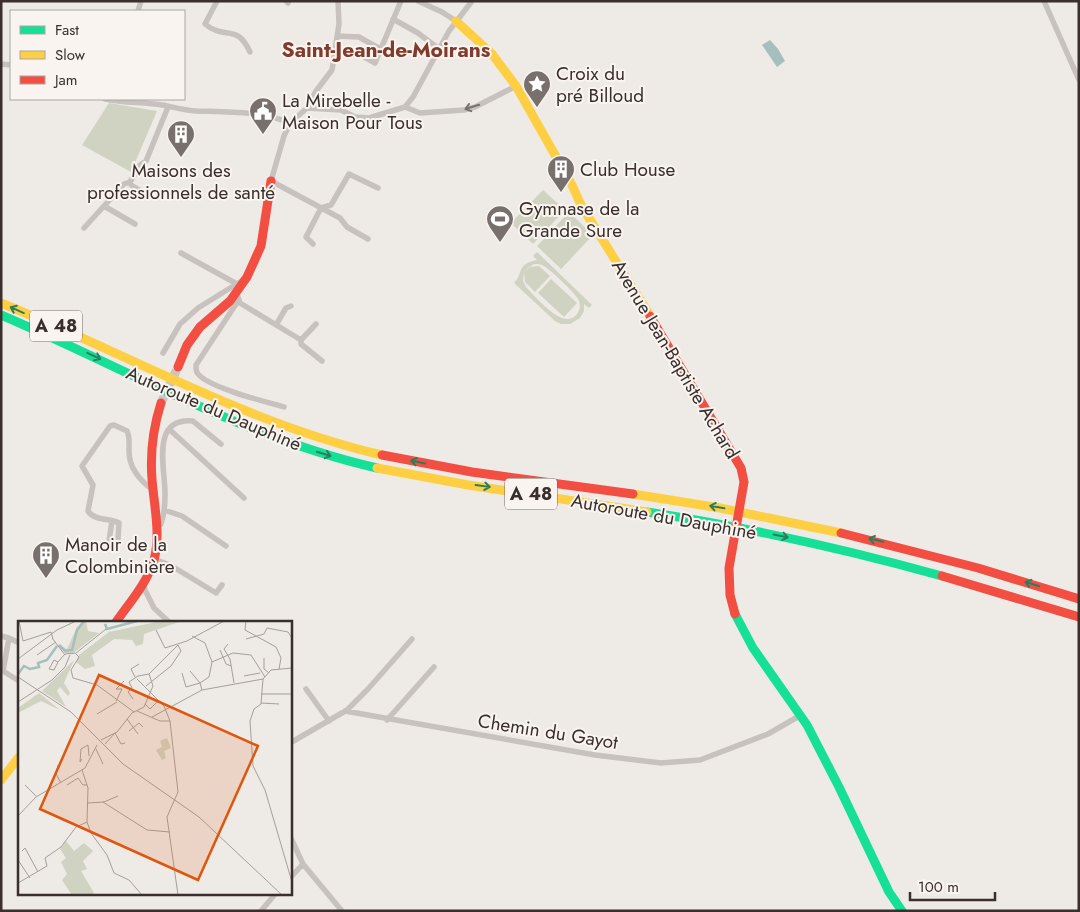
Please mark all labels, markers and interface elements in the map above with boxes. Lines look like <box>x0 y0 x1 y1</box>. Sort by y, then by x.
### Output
legend <box>10 10 185 100</box>
text: Fast <box>55 19 79 41</box>
district label: Saint-Jean-de-Moirans <box>282 35 491 65</box>
text: Slow <box>55 44 86 66</box>
place label: Croix du pré Billoud <box>556 60 644 109</box>
text: Jam <box>53 69 78 91</box>
place icon: Croix du pré Billoud <box>522 69 552 108</box>
place label: La Mirebelle - Maison Pour Tous <box>282 87 423 136</box>
public building icon: La Mirebelle - Maison Pour Tous <box>248 96 278 135</box>
one-way arrow <box>464 103 480 113</box>
building icon: Maisons des professionnels de santé <box>166 119 196 158</box>
building icon: Club House <box>546 154 576 193</box>
place label: Club House <box>580 156 675 183</box>
place label: Maisons des professionnels de santé <box>87 157 275 206</box>
place label: Gymnase de la Grande Sure <box>519 195 639 244</box>
sports icon: Gymnase de la Grande Sure <box>485 204 515 243</box>
street label: Avenue Jean-Baptiste Achard <box>605 255 746 464</box>
one-way arrow <box>10 305 25 315</box>
road number: A 48 <box>30 310 82 342</box>
one-way arrow <box>86 351 101 361</box>
street label: Autoroute du Dauphiné <box>122 359 306 458</box>
one-way arrow <box>315 449 331 459</box>
one-way arrow <box>410 457 426 467</box>
road number: A 48 <box>505 478 557 509</box>
one-way arrow <box>474 482 490 492</box>
street label: Autoroute du Dauphiné <box>569 487 759 546</box>
one-way arrow <box>709 502 725 512</box>
place label: Manoir de la Colombinière <box>65 531 175 580</box>
one-way arrow <box>773 532 789 541</box>
one-way arrow <box>868 535 884 544</box>
building icon: Manoir de la Colombinière <box>31 540 61 579</box>
one-way arrow <box>1025 579 1041 589</box>
inset map <box>18 621 291 894</box>
street label: Chemin du Gayot <box>476 707 620 756</box>
scale bar <box>910 870 995 902</box>
text: 100 m <box>918 876 959 898</box>

